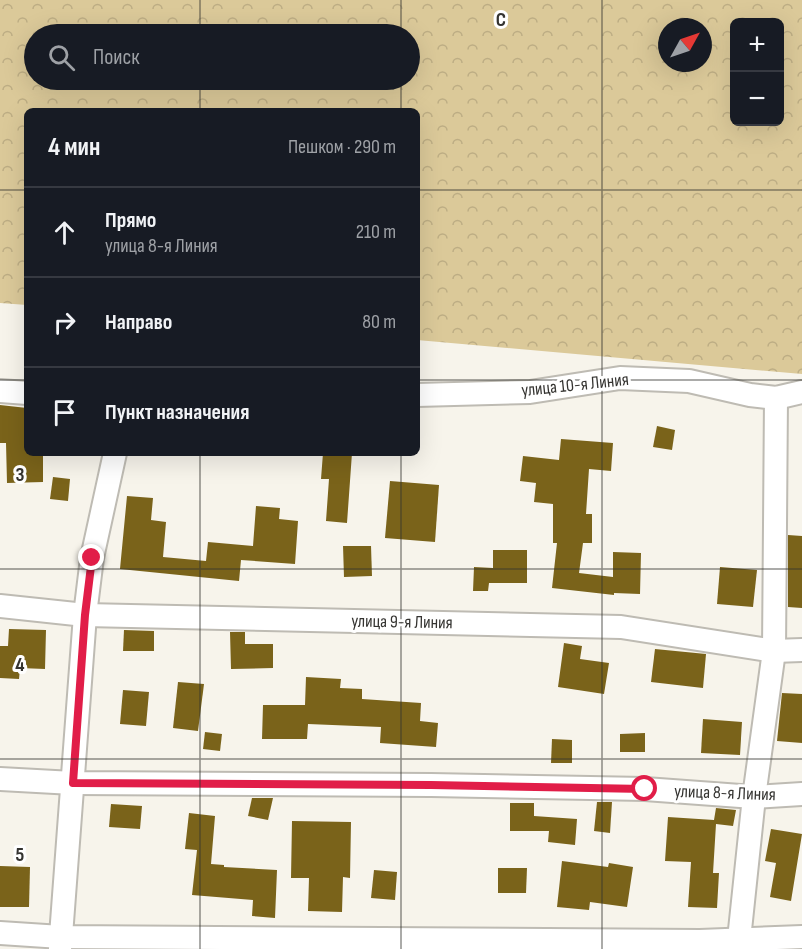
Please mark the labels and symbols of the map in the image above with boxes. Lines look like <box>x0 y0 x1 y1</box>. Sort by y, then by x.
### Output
text: C <box>496 8 506 32</box>
north arrow <box>658 18 712 72</box>
street label: улица 10-я Линия <box>520 369 630 401</box>
text: 3 <box>16 463 25 487</box>
route end <box>78 544 104 570</box>
street label: улица 9-я Линия <box>351 611 453 633</box>
text: 4 <box>15 653 25 677</box>
route start <box>631 775 657 801</box>
street label: улица 8-я Линия <box>674 781 776 805</box>
text: 5 <box>16 843 25 867</box>

